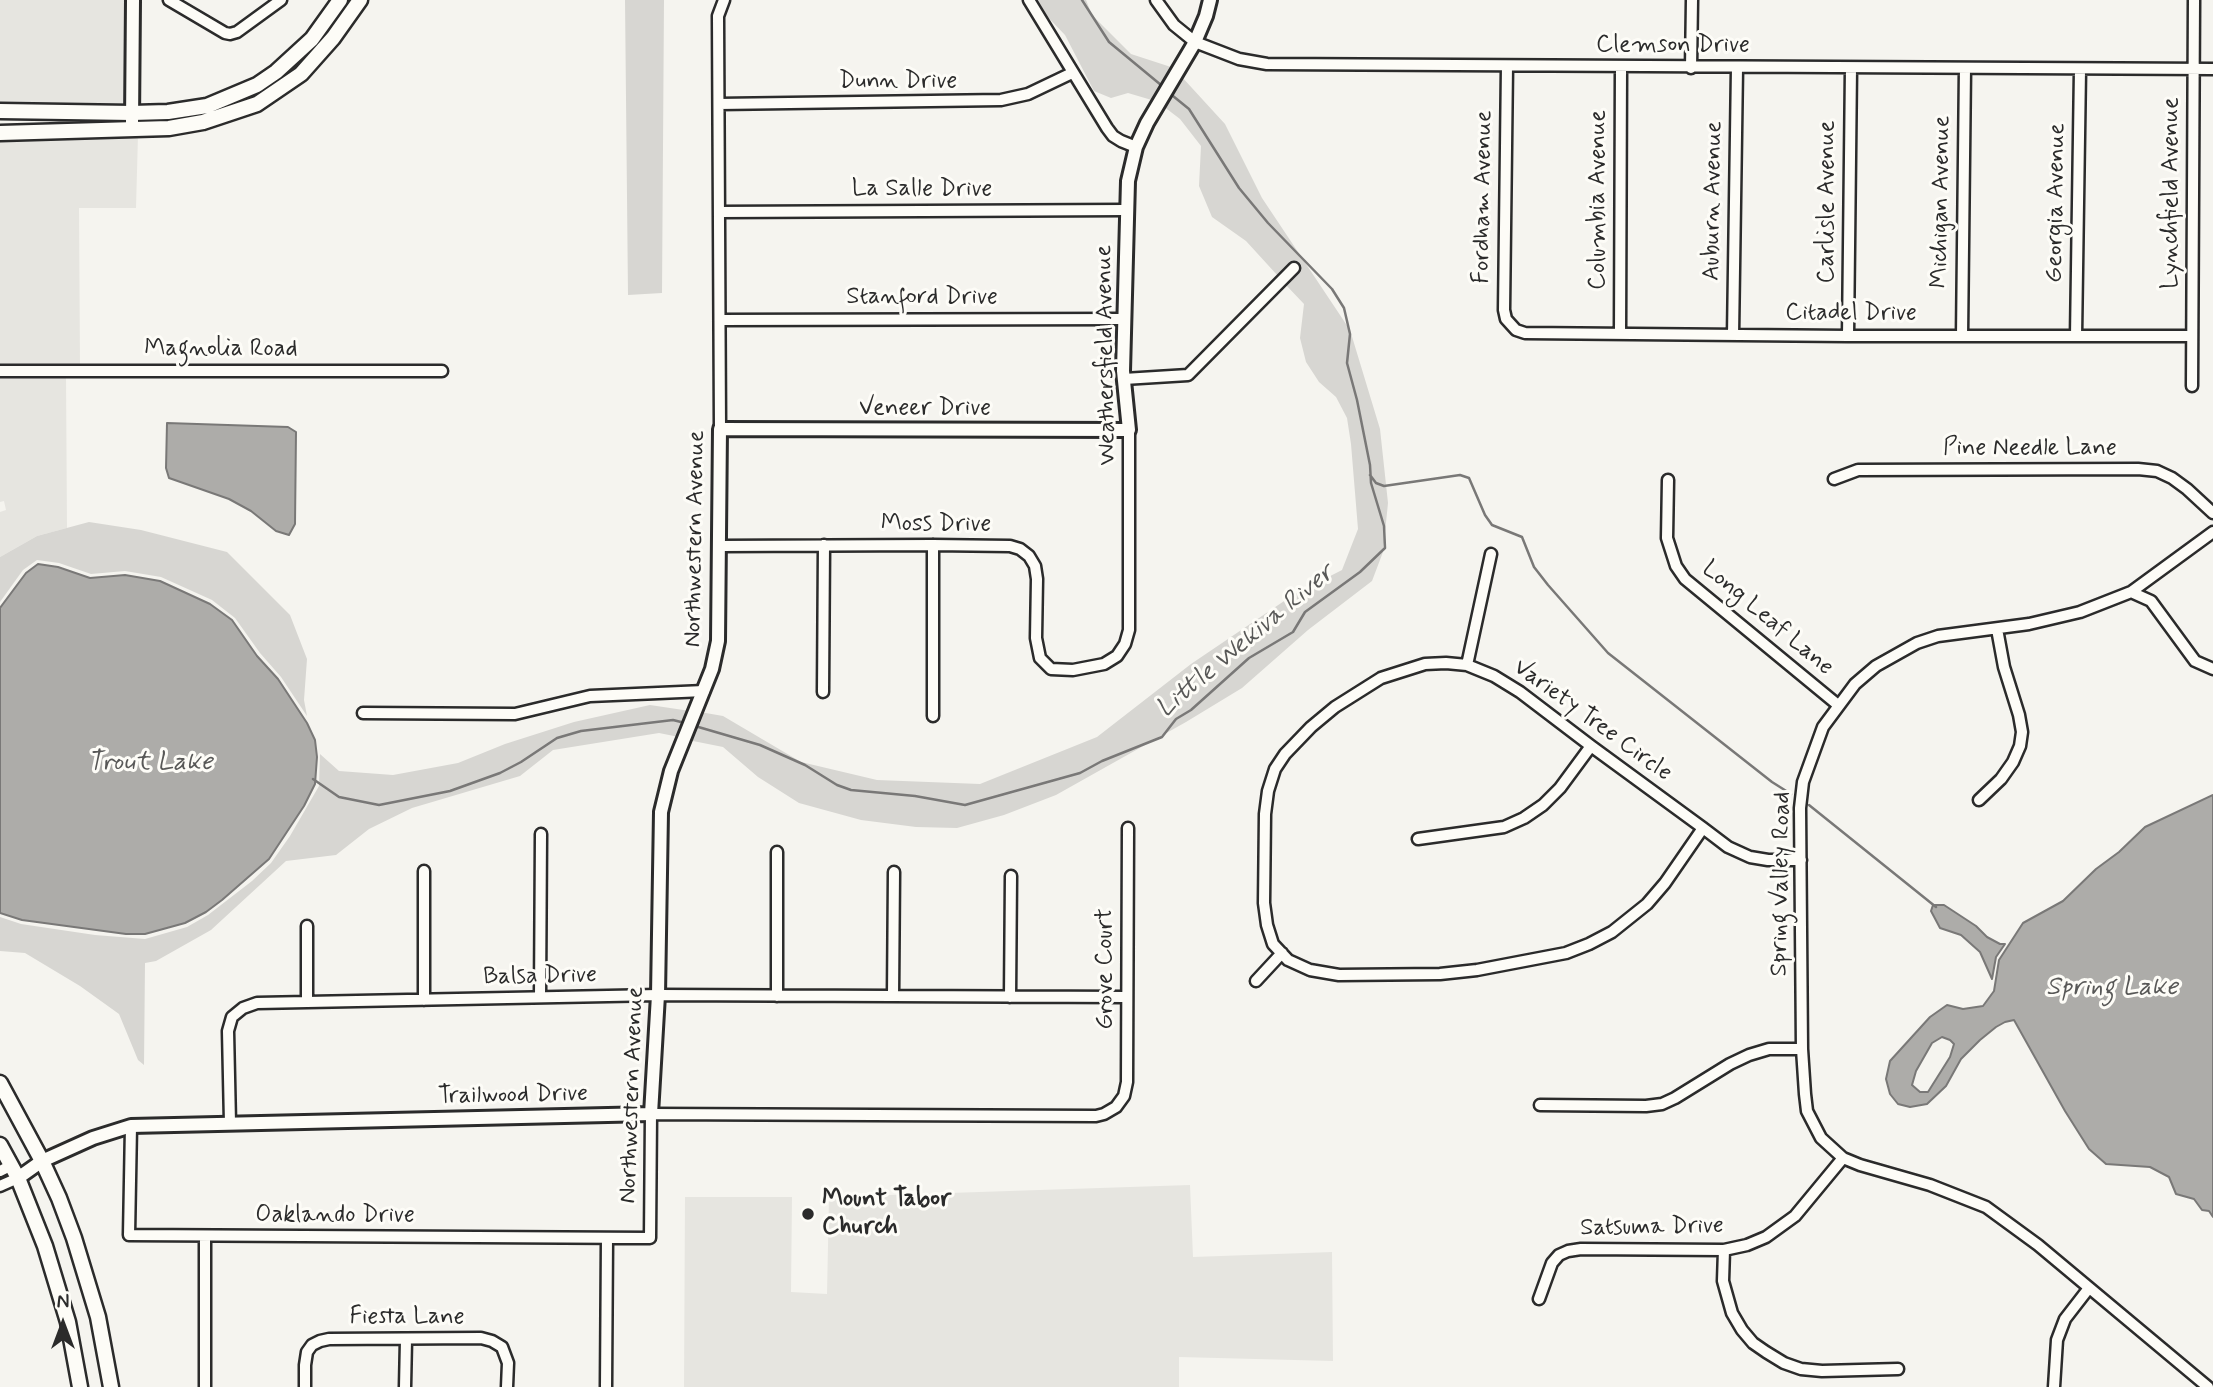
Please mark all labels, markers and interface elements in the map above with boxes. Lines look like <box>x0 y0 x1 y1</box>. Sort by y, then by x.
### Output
street label: Clemson Drive <box>1596 32 1750 60</box>
street label: Dunn Drive <box>839 68 957 96</box>
street label: Lynchfield Avenue <box>2158 97 2186 289</box>
street label: Fordham Avenue <box>1468 110 1500 284</box>
street label: Columbia Avenue <box>1585 110 1613 290</box>
street label: Michigan Avenue <box>1926 115 1958 289</box>
street label: Carlisle Avenue <box>1814 120 1842 284</box>
street label: Auburn Avenue <box>1698 121 1730 281</box>
street label: Georgia Avenue <box>2041 123 2073 283</box>
street label: La Salle Drive <box>852 176 992 204</box>
street label: Weathersfield Avenue <box>1091 244 1123 466</box>
street label: Stanford Drive <box>846 284 998 312</box>
street label: Citadel Drive <box>1785 300 1917 328</box>
street label: Magnolia Road <box>144 336 298 364</box>
street label: Veneer Drive <box>859 395 991 423</box>
street label: Northwestern Avenue <box>680 430 712 648</box>
street label: Pine Needle Lane <box>1943 435 2117 463</box>
street label: Moss Drive <box>881 511 991 539</box>
street label: Long Leaf Lane <box>1695 555 1839 683</box>
water label: Little Wekiva River <box>1151 559 1341 725</box>
street label: Variety Tree Circle <box>1507 654 1677 788</box>
water label: Trout Lake <box>87 748 213 780</box>
street label: Spring Valley Road <box>1766 791 1798 977</box>
street label: Grove Court <box>1092 908 1120 1030</box>
street label: Balsa Drive <box>483 962 597 992</box>
water label: Spring Lake <box>2046 973 2178 1005</box>
street label: Northwestern Avenue <box>615 986 651 1204</box>
street label: Trailwood Drive <box>438 1080 588 1112</box>
place label: Mount Tabor Church <box>822 1186 951 1242</box>
street label: Oaklando Drive <box>255 1202 415 1230</box>
marker: Mount Tabor Church <box>800 1206 816 1222</box>
street label: Satsuma Drive <box>1580 1212 1724 1244</box>
north arrow <box>28 1289 98 1359</box>
text: N <box>57 1290 69 1315</box>
street label: Fiesta Lane <box>349 1304 465 1332</box>

